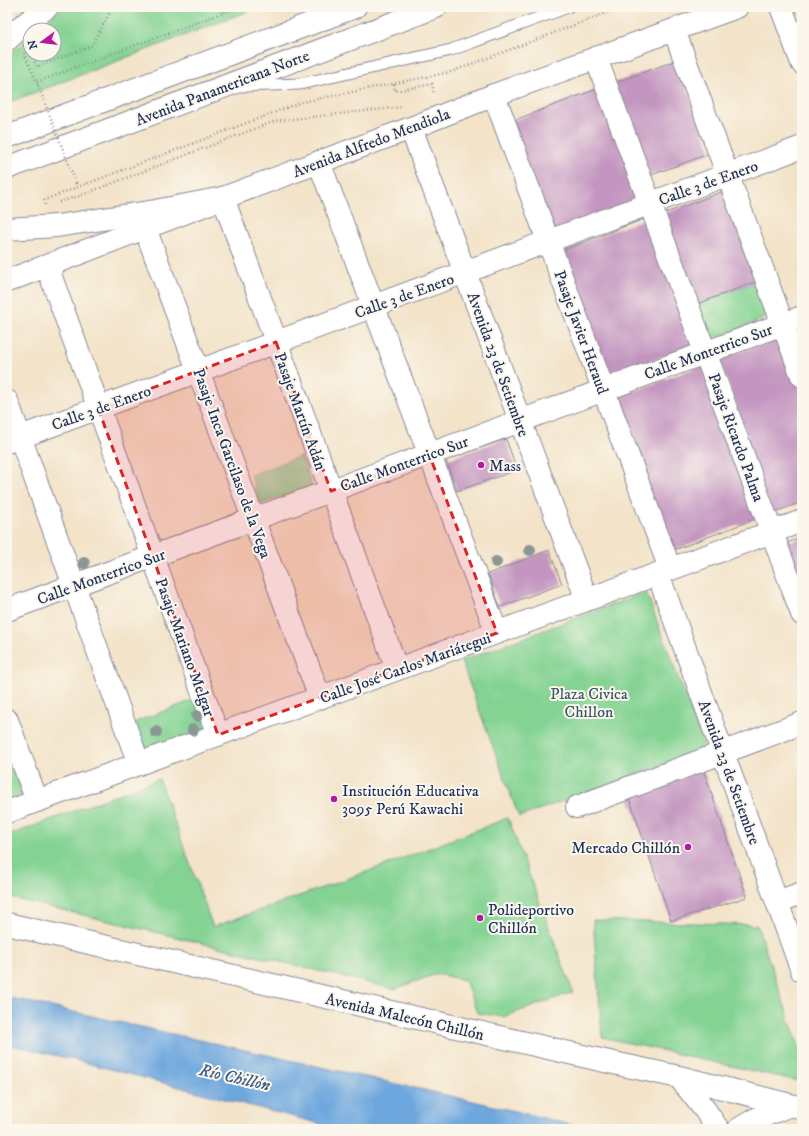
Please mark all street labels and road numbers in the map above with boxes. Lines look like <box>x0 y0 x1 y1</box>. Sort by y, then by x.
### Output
street label: Avenida Panamericana Norte <box>133 45 312 130</box>
street label: Avenida Alfredo Mendiola <box>290 104 453 182</box>
street label: Calle 3 de Enero <box>656 156 761 210</box>
street label: Pasaje Javier Heraud <box>549 268 613 397</box>
street label: Calle 3 de Enero <box>352 269 457 323</box>
street label: Avenida 23 de Setiembre <box>463 289 534 440</box>
street label: Calle Monterrico Sur <box>641 319 775 385</box>
street label: Pasaje Martín Adán <box>269 350 331 474</box>
street label: Pasaje Inca Garcilaso de la Vega <box>188 366 276 561</box>
street label: Pasaje Ricardo Palma <box>704 370 769 505</box>
street label: Calle 3 de Enero <box>49 381 154 435</box>
street label: Calle Monterrico Sur <box>337 431 471 497</box>
street label: Calle Monterrico Sur <box>34 544 168 610</box>
street label: Pasaje Mariano Melgar <box>151 575 219 720</box>
street label: Calle José Carlos Mariátegui <box>317 628 494 708</box>
street label: Avenida 23 de Setiembre <box>694 697 765 848</box>
street label: Avenida Malecón Chillón <box>323 989 487 1045</box>

